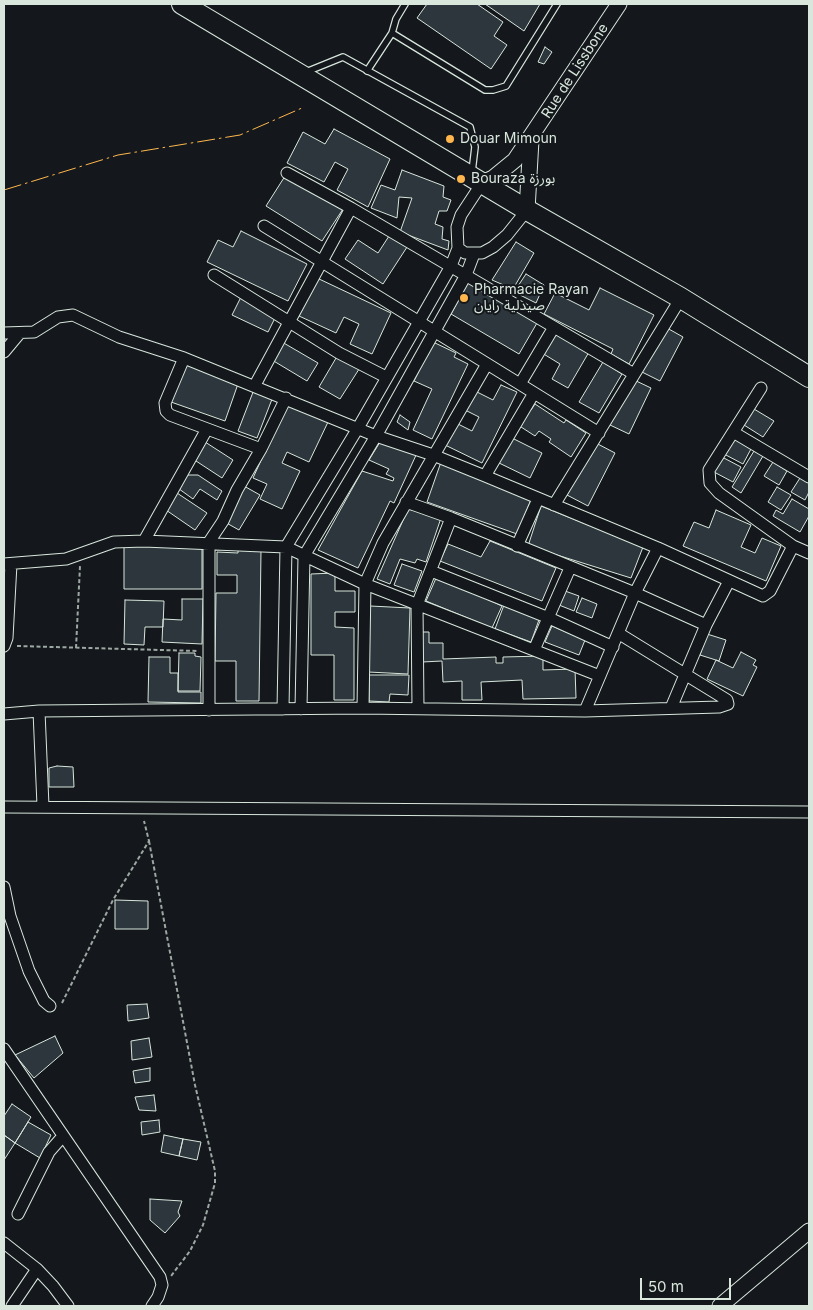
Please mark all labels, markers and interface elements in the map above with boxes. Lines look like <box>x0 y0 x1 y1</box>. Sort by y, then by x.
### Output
street label: Rue de Lissbone <box>538 20 612 122</box>
place label: Douar Mimoun <box>460 131 557 147</box>
marker: Douar Mimoun <box>444 133 456 145</box>
place label: Bouraza بورزة <box>471 171 555 187</box>
marker: Bouraza بورزة <box>455 173 467 185</box>
place label: Pharmacie Rayan صيدلية رايان <box>474 282 589 314</box>
marker: Pharmacie Rayan صيدلية رايان <box>458 292 470 304</box>
scale bar <box>643 1268 734 1300</box>
text: 50 m <box>648 1277 684 1296</box>

